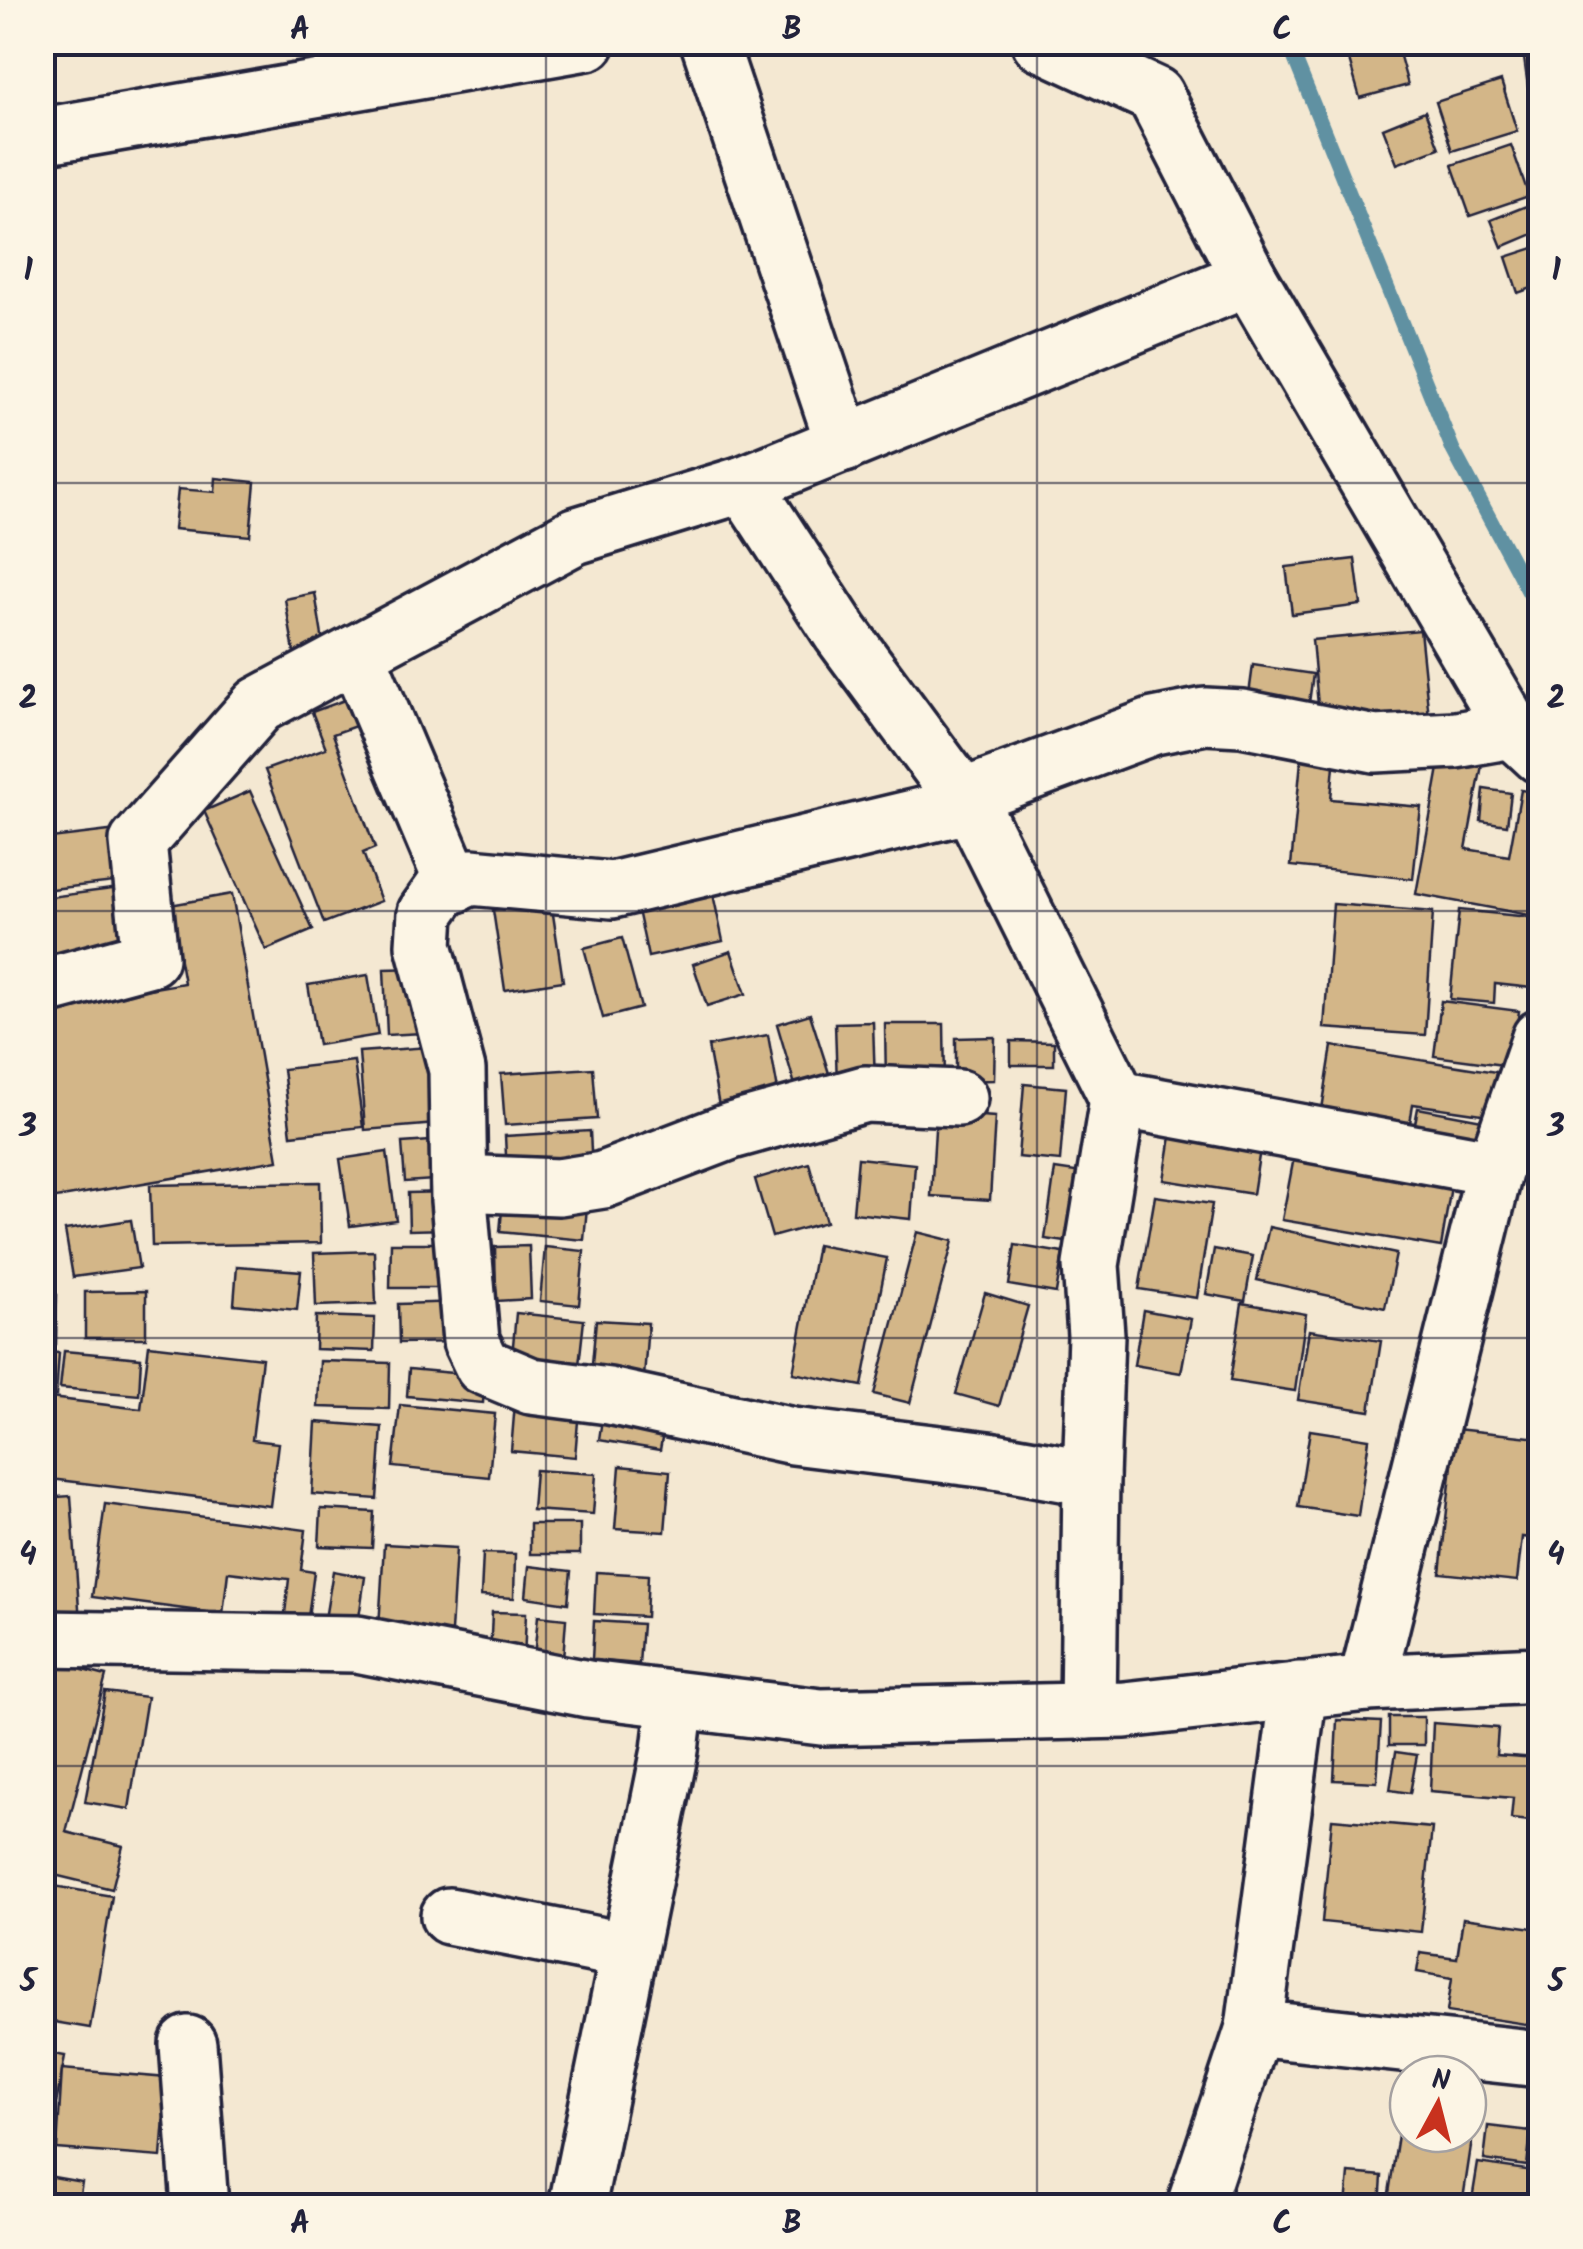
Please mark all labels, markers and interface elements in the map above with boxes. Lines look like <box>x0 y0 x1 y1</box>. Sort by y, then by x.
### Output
text: A <box>290 5 310 56</box>
text: B <box>782 5 802 56</box>
text: C <box>1272 5 1292 56</box>
text: 1 <box>23 246 33 297</box>
text: 1 <box>1551 246 1561 297</box>
text: 2 <box>19 674 37 725</box>
text: 2 <box>1547 674 1565 725</box>
text: 3 <box>18 1102 37 1153</box>
text: 3 <box>1546 1102 1565 1153</box>
text: 4 <box>19 1530 37 1581</box>
text: 4 <box>1547 1530 1565 1581</box>
text: 5 <box>19 1957 39 2008</box>
text: 5 <box>1547 1957 1567 2008</box>
north arrow <box>1388 2054 1488 2154</box>
text: N <box>1429 2058 1453 2105</box>
text: A <box>290 2199 310 2249</box>
text: B <box>782 2199 802 2249</box>
text: C <box>1272 2199 1292 2249</box>

